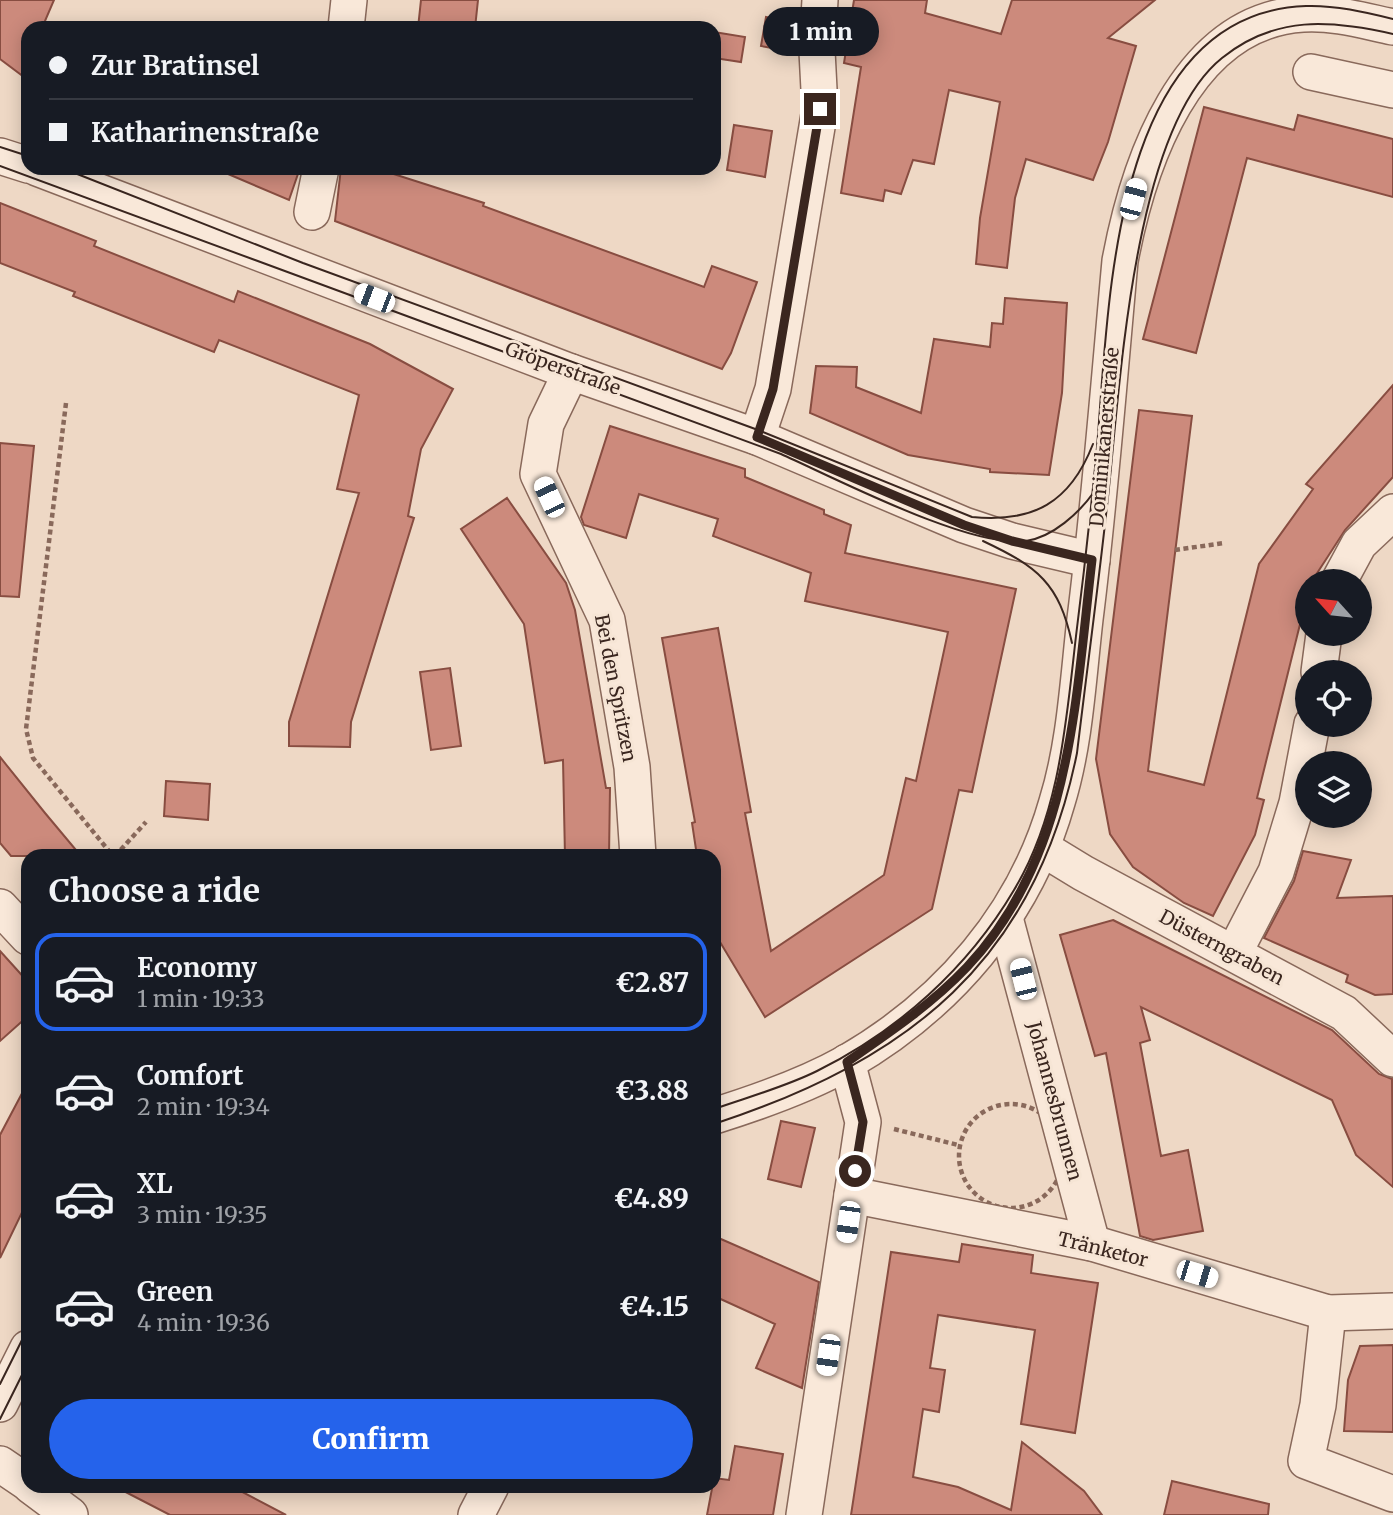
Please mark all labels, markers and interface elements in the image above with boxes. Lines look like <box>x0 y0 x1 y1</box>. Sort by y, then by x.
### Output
callout: 1 min <box>762 7 878 56</box>
text: 1 min <box>789 17 853 46</box>
text: Zur Bratinsel <box>91 49 259 82</box>
route end <box>804 93 836 125</box>
text: Katharinenstraße <box>91 116 319 149</box>
car <box>1118 176 1149 222</box>
car <box>351 281 398 315</box>
street label: Gröperstraße <box>502 336 624 400</box>
street label: Dominikanerstraße <box>1084 346 1124 528</box>
car <box>531 474 568 520</box>
north arrow <box>1295 569 1372 646</box>
map controls <box>1295 569 1372 828</box>
street label: Bei den Spritzen <box>590 612 642 764</box>
button: locate <box>1295 660 1372 737</box>
button: layers <box>1295 751 1372 828</box>
text: Choose a ride <box>49 871 260 911</box>
street label: Düsterngraben <box>1155 904 1289 990</box>
icon: car <box>53 951 116 1014</box>
text: Economy <box>137 951 257 984</box>
car <box>1008 956 1039 1002</box>
text: €2.87 <box>615 966 689 999</box>
text: 1 min · 19:33 <box>137 984 265 1013</box>
street label: Johannesbrunnen <box>1022 1018 1088 1184</box>
icon: car <box>53 1059 116 1122</box>
text: Comfort <box>137 1059 243 1092</box>
text: €3.88 <box>615 1074 689 1107</box>
text: 2 min · 19:34 <box>137 1092 270 1121</box>
route start <box>839 1155 871 1187</box>
icon: car <box>53 1167 116 1230</box>
text: XL <box>137 1167 173 1200</box>
text: €4.89 <box>614 1182 689 1215</box>
text: 3 min · 19:35 <box>137 1200 268 1229</box>
car <box>835 1200 862 1244</box>
street label: Tränketor <box>1055 1226 1151 1272</box>
car <box>1174 1258 1221 1290</box>
icon: car <box>53 1275 116 1338</box>
text: Green <box>137 1275 213 1308</box>
text: €4.15 <box>619 1290 689 1323</box>
text: 4 min · 19:36 <box>137 1308 270 1337</box>
car <box>815 1333 842 1377</box>
button: Confirm <box>49 1399 693 1479</box>

